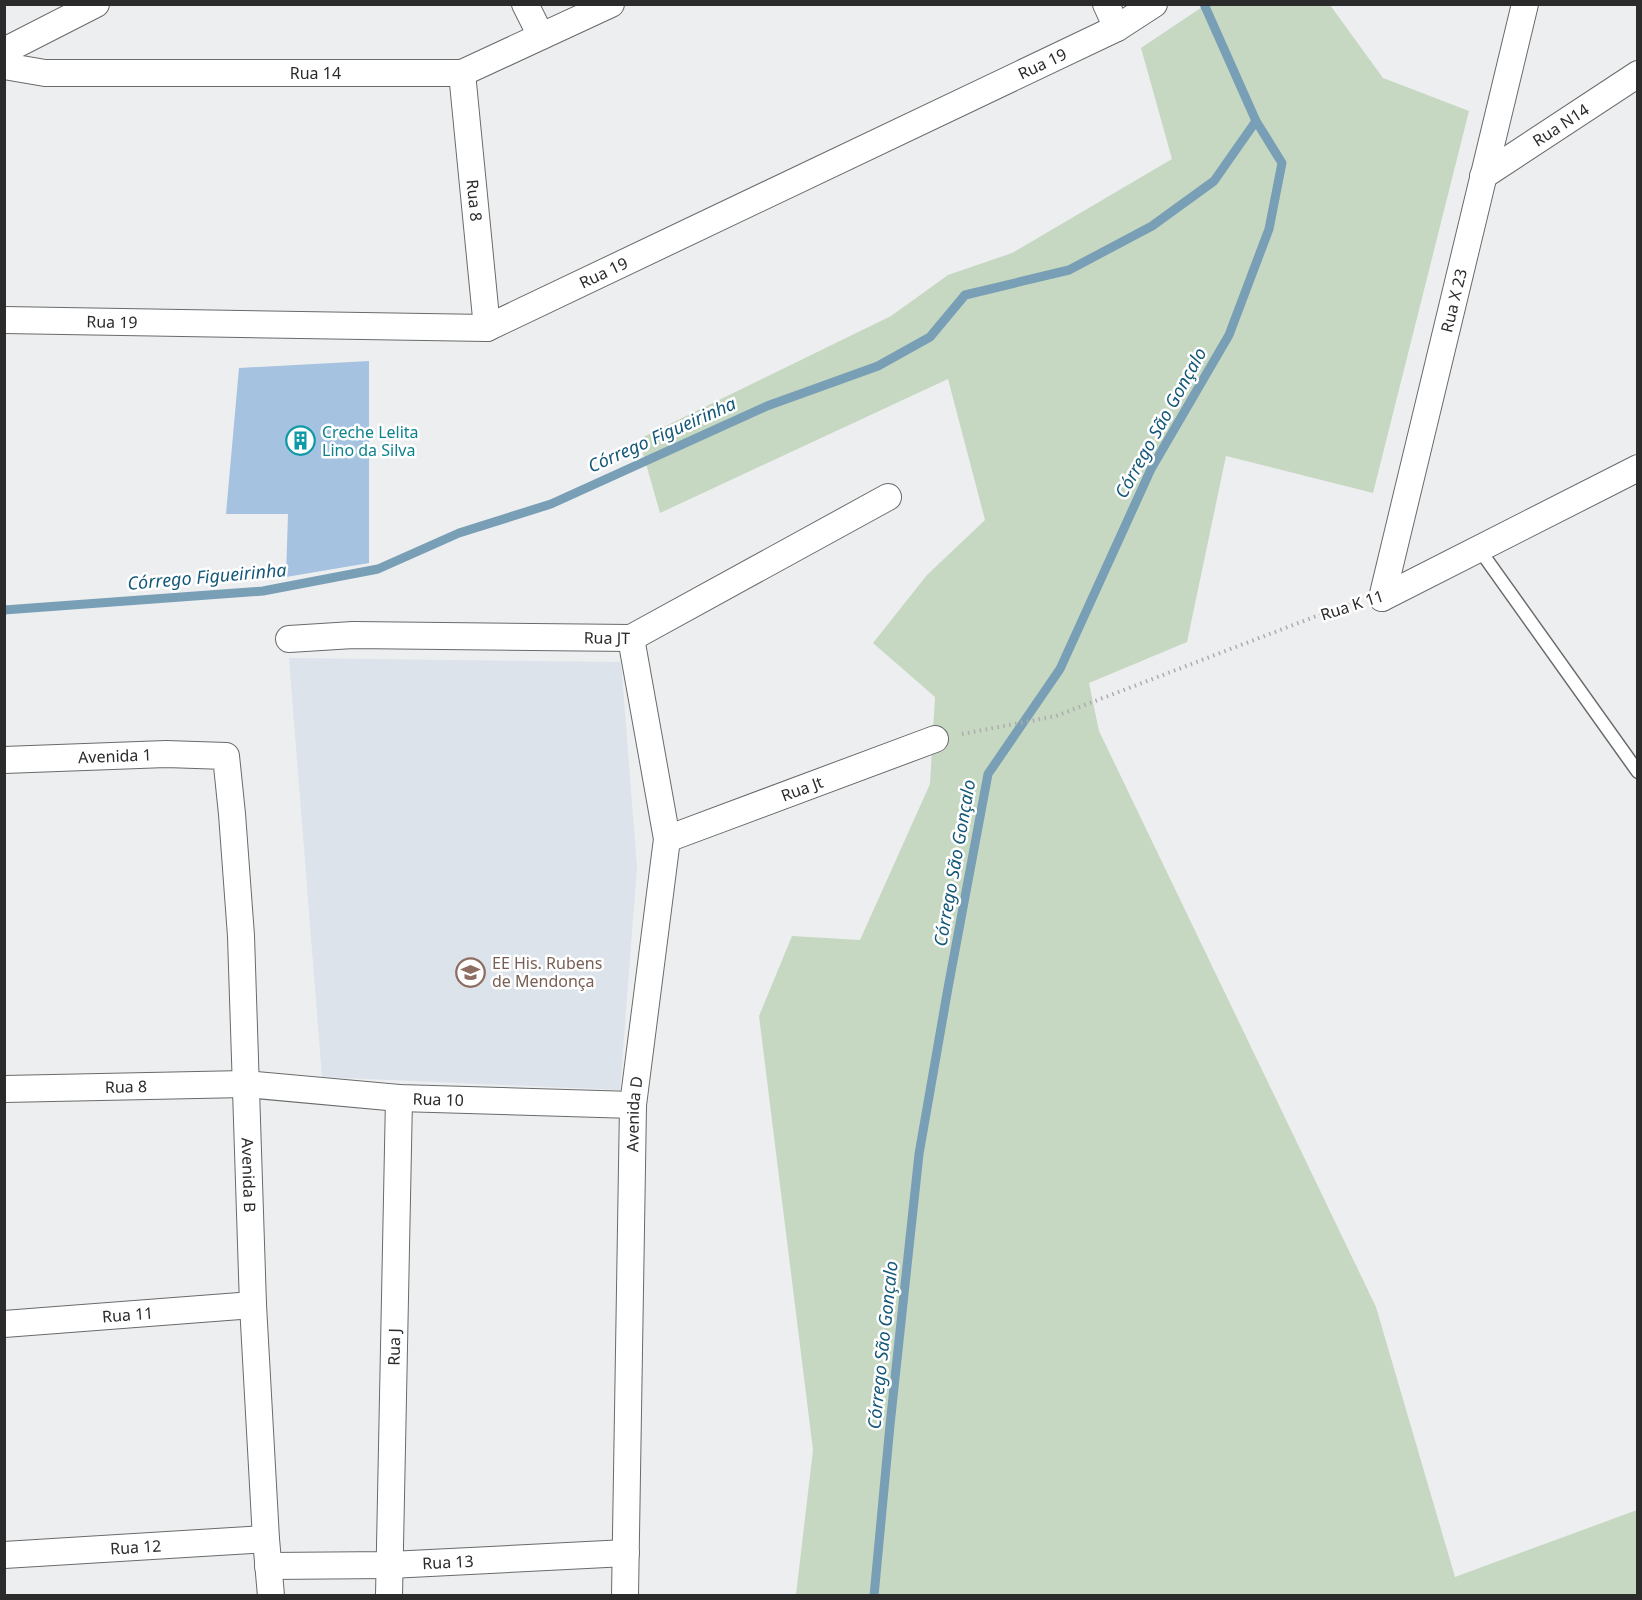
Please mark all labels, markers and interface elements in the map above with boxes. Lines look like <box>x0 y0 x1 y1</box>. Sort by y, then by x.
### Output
street label: Rua 19 <box>1014 43 1070 85</box>
street label: Rua 14 <box>290 62 341 84</box>
street label: Rua N14 <box>1528 98 1593 152</box>
street label: Rua 8 <box>461 178 487 222</box>
street label: Rua 19 <box>576 252 631 294</box>
street label: Rua X 23 <box>1435 266 1472 335</box>
street label: Rua 19 <box>86 310 138 333</box>
water label: Córrego São Gonçalo <box>1109 343 1212 502</box>
water label: Córrego Figueirinha <box>584 391 739 477</box>
place label: Creche Lelita Lino da Silva <box>322 421 419 461</box>
building icon: Creche Lelita Lino da Silva <box>285 425 317 457</box>
water label: Córrego Figueirinha <box>126 557 287 595</box>
street label: Rua K 11 <box>1318 584 1386 626</box>
street label: Rua JT <box>584 626 630 649</box>
street label: Avenida 1 <box>78 744 152 768</box>
street label: Rua Jt <box>778 771 826 807</box>
water label: Córrego São Gonçalo <box>928 778 981 948</box>
place label: EE His. Rubens de Mendonça <box>492 952 602 992</box>
school or university icon: EE His. Rubens de Mendonça <box>455 956 487 988</box>
street label: Rua 8 <box>105 1075 147 1098</box>
street label: Avenida D <box>621 1075 648 1152</box>
street label: Rua 10 <box>412 1087 464 1111</box>
street label: Avenida B <box>237 1137 261 1213</box>
water label: Córrego São Gonçalo <box>861 1260 903 1430</box>
street label: Rua 11 <box>101 1302 154 1327</box>
street label: Rua J <box>383 1328 405 1366</box>
street label: Rua 12 <box>109 1534 162 1559</box>
street label: Rua 13 <box>422 1550 474 1574</box>

